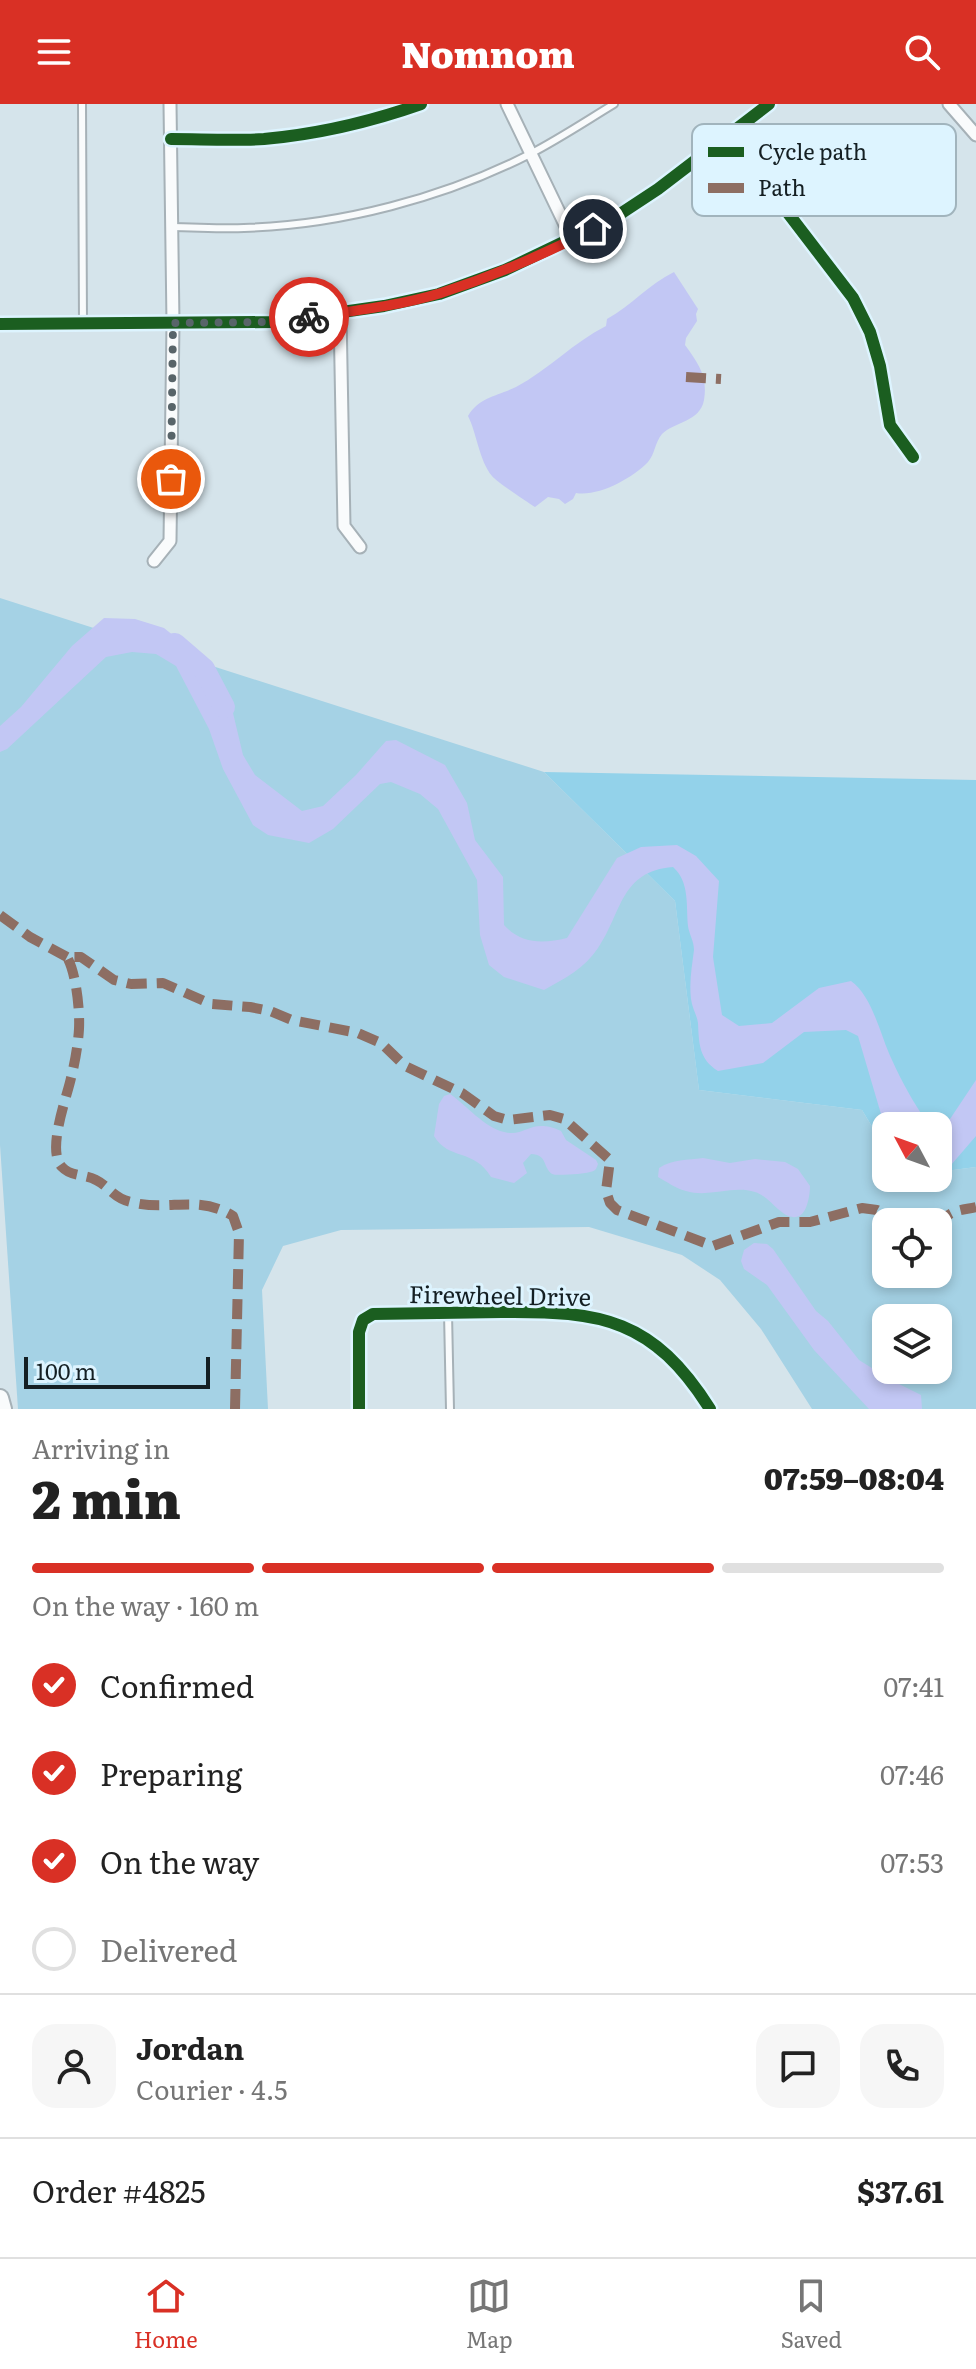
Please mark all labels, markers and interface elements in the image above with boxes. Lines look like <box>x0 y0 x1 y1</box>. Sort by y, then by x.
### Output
text: Nomnom <box>401 26 575 79</box>
icon: menu <box>32 30 76 74</box>
icon: search <box>900 30 944 74</box>
legend <box>692 124 956 216</box>
text: Cycle path <box>758 134 867 167</box>
text: Path <box>758 170 806 203</box>
pin <box>559 195 627 263</box>
icon: home <box>571 207 615 251</box>
courier <box>269 277 349 357</box>
icon: bike <box>287 295 331 339</box>
pin <box>137 445 205 513</box>
icon: bag <box>149 457 193 501</box>
north arrow <box>872 1112 952 1192</box>
map controls <box>872 1112 952 1384</box>
button: locate <box>872 1208 952 1288</box>
street label: Firewheel Drive <box>409 1275 591 1313</box>
button: layers <box>872 1304 952 1384</box>
scale bar <box>24 1353 210 1389</box>
text: 100 m <box>36 1354 96 1387</box>
text: Arriving in <box>32 1428 170 1467</box>
text: 07:59–08:04 <box>764 1455 944 1499</box>
text: 2 min <box>32 1458 181 1535</box>
text: On the way · 160 m <box>32 1585 259 1624</box>
icon: check <box>32 1663 76 1707</box>
text: Confirmed <box>100 1663 254 1707</box>
text: 07:41 <box>883 1666 944 1705</box>
icon: check <box>32 1751 76 1795</box>
text: Preparing <box>100 1751 242 1795</box>
text: 07:46 <box>880 1754 944 1793</box>
icon: check <box>32 1839 76 1883</box>
text: On the way <box>100 1839 259 1883</box>
text: 07:53 <box>880 1842 944 1881</box>
text: Delivered <box>100 1927 237 1971</box>
button: person <box>32 2024 116 2108</box>
button: chat <box>756 2024 840 2108</box>
button: phone <box>860 2024 944 2108</box>
text: Jordan <box>136 2025 244 2069</box>
text: Courier · 4.5 <box>136 2069 288 2108</box>
text: Order #4825 <box>32 2168 206 2212</box>
text: $37.61 <box>857 2168 944 2212</box>
tab: Home <box>134 2274 198 2355</box>
tab: Map <box>466 2274 513 2355</box>
tab: Saved <box>781 2274 842 2355</box>

